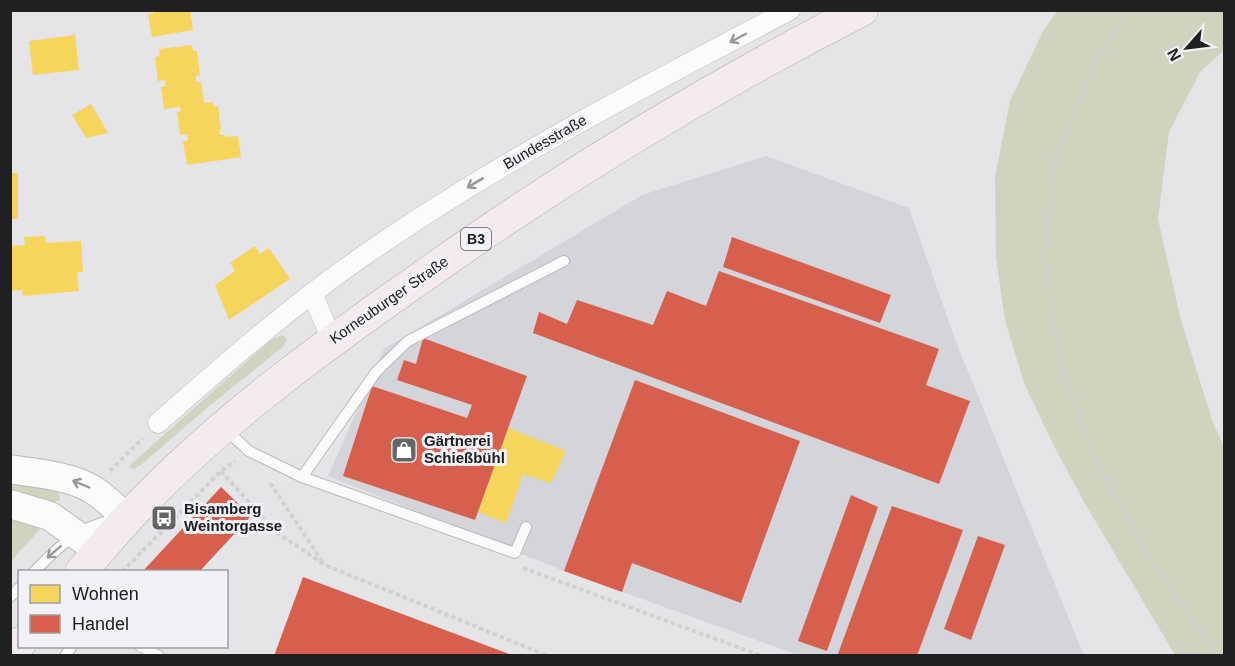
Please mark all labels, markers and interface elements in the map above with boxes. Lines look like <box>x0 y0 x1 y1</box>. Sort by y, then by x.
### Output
north arrow <box>1157 18 1217 78</box>
one-way arrow <box>730 32 747 44</box>
text: N <box>1164 46 1184 64</box>
street label: Bundesstraße <box>500 111 589 172</box>
one-way arrow <box>467 176 484 189</box>
road number: B3 <box>461 228 491 250</box>
street label: Korneuburger Straße <box>326 252 451 347</box>
place label: Gärtnerei Schießbühl <box>424 432 505 466</box>
shop icon: Gärtnerei Schießbühl <box>389 435 419 465</box>
one-way arrow <box>73 478 91 490</box>
place label: Bisamberg Weintorgasse <box>184 500 282 534</box>
bus stop icon: Bisamberg Weintorgasse <box>149 503 179 533</box>
one-way arrow <box>47 545 62 559</box>
legend <box>18 570 228 648</box>
text: Wohnen <box>72 584 139 604</box>
text: Handel <box>72 614 129 634</box>

